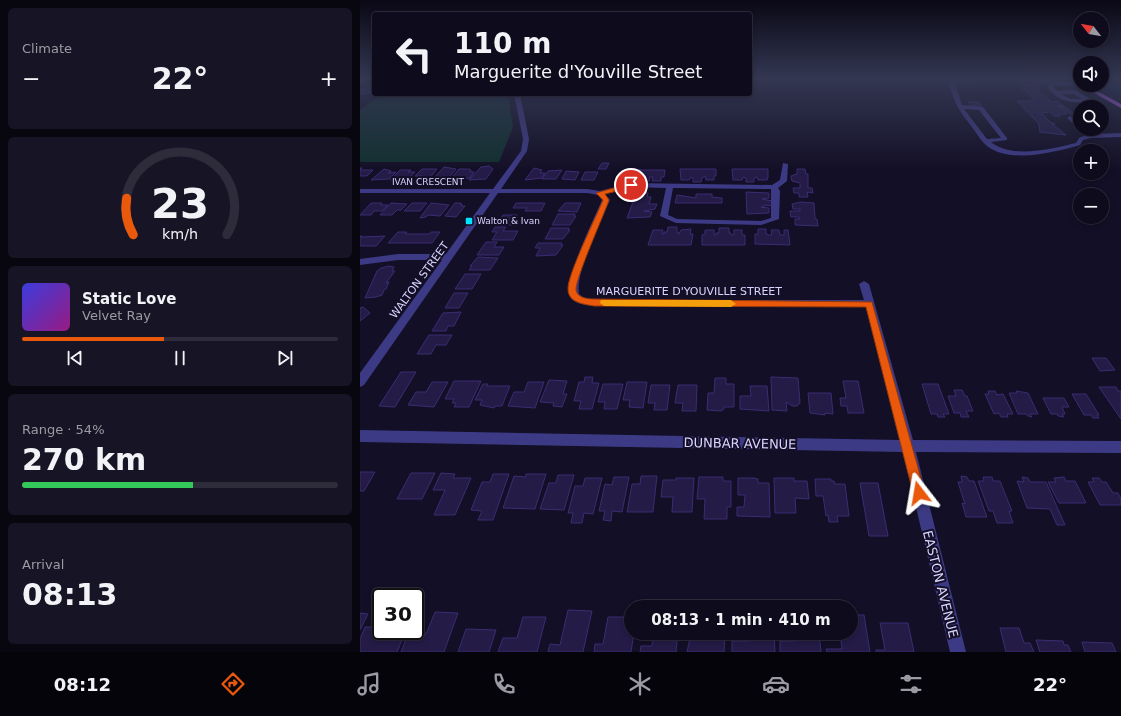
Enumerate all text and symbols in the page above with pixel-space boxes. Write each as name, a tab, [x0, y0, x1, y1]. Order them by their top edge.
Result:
north arrow	[1073, 12, 1109, 48]
map controls	[1073, 12, 1109, 224]
text: 110 m	[454, 27, 551, 60]
icon: left	[388, 28, 440, 80]
text: Climate	[22, 41, 72, 56]
button: sound	[1073, 56, 1109, 92]
text: 22°	[152, 61, 208, 96]
text: Marguerite d'Youville Street	[454, 61, 702, 82]
text: −	[22, 66, 40, 91]
text: +	[320, 66, 338, 91]
button: search	[1073, 100, 1109, 136]
button: +	[1073, 144, 1109, 180]
pin	[614, 168, 648, 202]
icon: arrive	[620, 174, 642, 196]
street label: IVAN CRESCENT	[392, 177, 465, 187]
text: 23	[151, 179, 209, 228]
button: −	[1073, 188, 1109, 224]
marker: Walton & Ivan	[464, 216, 474, 226]
place label: Walton & Ivan	[477, 216, 540, 226]
text: km/h	[162, 226, 198, 242]
street label: WALTON STREET	[387, 239, 452, 321]
street label: MARGUERITE D'YOUVILLE STREET	[596, 285, 782, 298]
text: Static Love	[82, 290, 176, 308]
text: Velvet Ray	[82, 308, 151, 323]
icon: previous	[64, 347, 86, 369]
icon: pause	[169, 347, 191, 369]
icon: next	[274, 347, 296, 369]
text: Range · 54%	[22, 422, 105, 437]
street label: DUNBAR AVENUE	[683, 435, 797, 452]
text: 270 km	[22, 442, 146, 477]
position arrow	[898, 472, 940, 514]
street label: EASTON AVENUE	[920, 529, 961, 639]
text: Arrival	[22, 557, 64, 572]
text: 08:13	[22, 577, 118, 612]
speed limit sign: 30	[372, 588, 424, 640]
text: 08:13 · 1 min · 410 m	[651, 611, 831, 629]
icon: directions	[219, 670, 247, 698]
icon: music	[355, 670, 383, 698]
icon: phone	[490, 670, 518, 698]
icon: climate	[626, 670, 654, 698]
icon: car	[762, 670, 790, 698]
icon: filters	[897, 670, 925, 698]
text: 08:12	[54, 674, 111, 695]
text: 22°	[1033, 674, 1067, 695]

